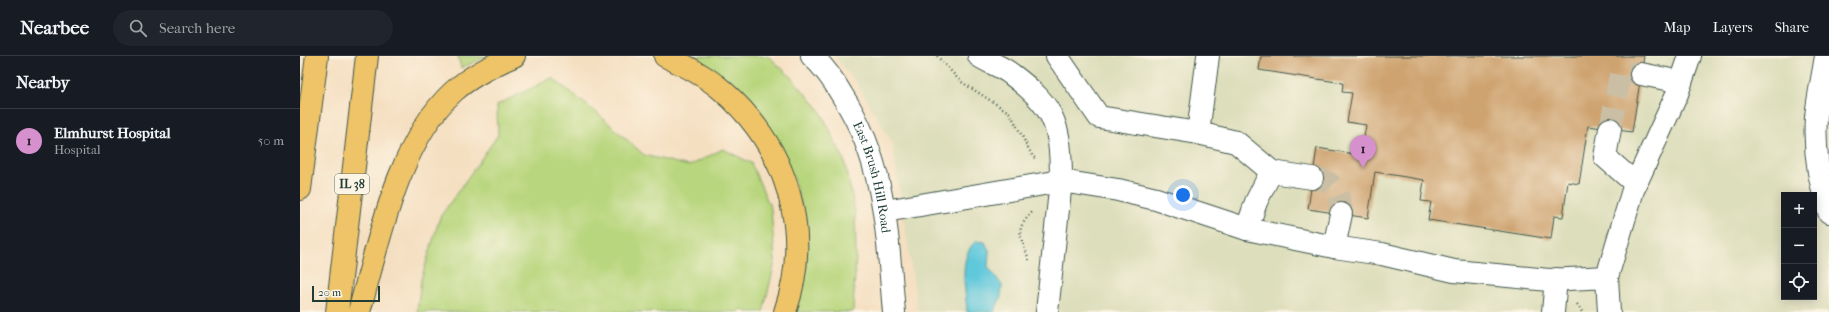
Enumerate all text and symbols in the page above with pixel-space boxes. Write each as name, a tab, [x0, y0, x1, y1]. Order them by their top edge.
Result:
search box	[113, 10, 393, 46]
text: Nearbee	[20, 17, 89, 39]
icon: search	[127, 17, 149, 39]
text: Search here	[159, 19, 235, 37]
text: Map	[1664, 19, 1691, 36]
text: Layers	[1713, 19, 1753, 36]
text: Share	[1775, 19, 1809, 36]
text: Nearby	[16, 72, 70, 92]
street label: East Brush Hill Road	[850, 119, 894, 235]
text: Elmhurst Hospital	[54, 124, 171, 142]
text: 1	[27, 133, 31, 148]
text: 50 m	[258, 133, 284, 148]
pin: 1	[1350, 135, 1376, 168]
text: Hospital	[54, 142, 101, 157]
road number: IL 38	[335, 174, 369, 194]
your location	[1173, 185, 1193, 205]
map controls	[1781, 192, 1817, 300]
button: +	[1781, 192, 1817, 228]
button: −	[1781, 228, 1817, 264]
button: locate	[1781, 264, 1817, 300]
scale bar	[312, 284, 380, 303]
text: 20 m	[318, 286, 341, 299]

